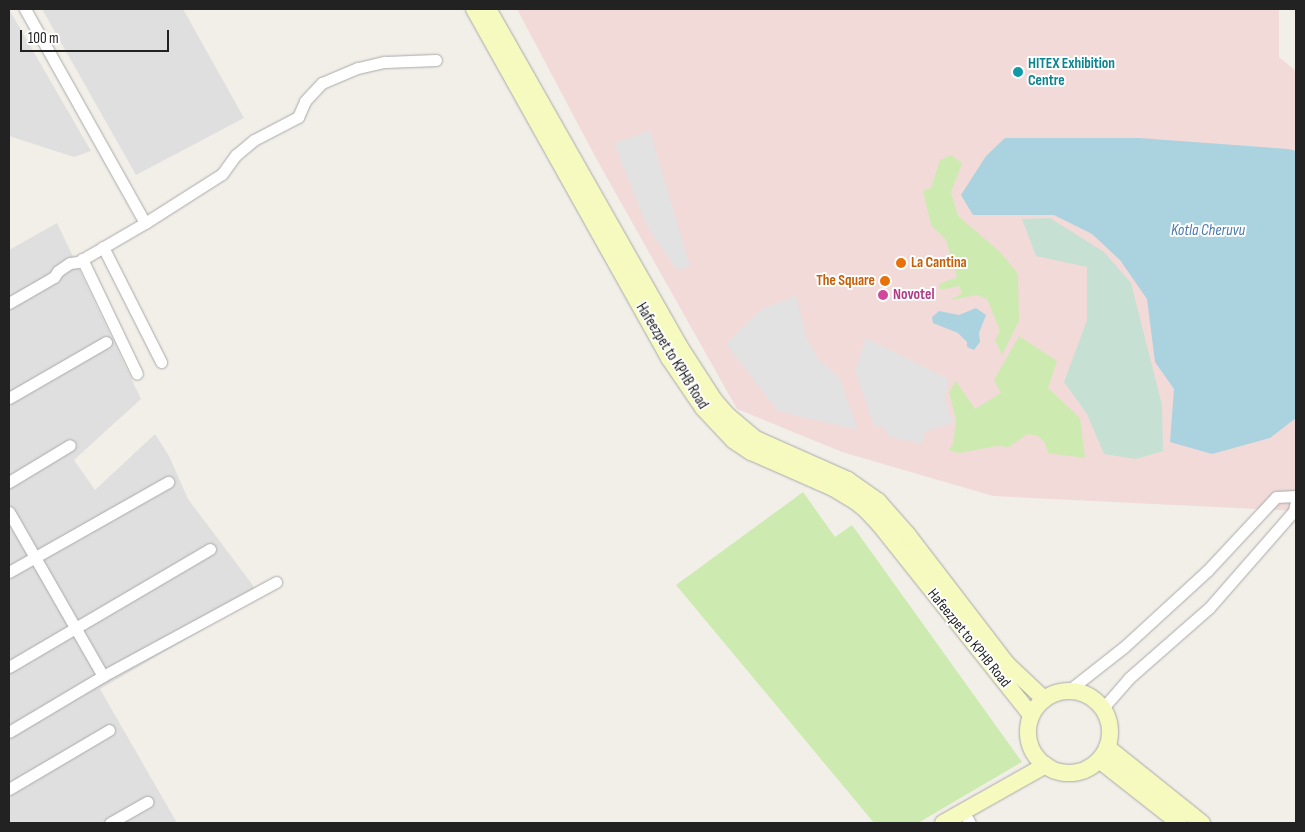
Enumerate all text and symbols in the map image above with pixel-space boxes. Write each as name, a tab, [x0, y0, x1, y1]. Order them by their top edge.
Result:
scale bar	[22, 20, 171, 52]
text: 100 m	[28, 29, 59, 48]
place label: HITEX Exhibition Centre	[1028, 54, 1115, 89]
marker: HITEX Exhibition Centre	[1012, 66, 1024, 78]
water label: Kotla Cheruvu	[1171, 221, 1245, 241]
place label: La Cantina	[911, 254, 967, 272]
marker: La Cantina	[895, 257, 907, 269]
place label: The Square	[816, 272, 875, 290]
marker: The Square	[879, 275, 891, 287]
place label: Novotel	[893, 286, 934, 304]
marker: Novotel	[877, 289, 889, 301]
street label: Hafeezpet to KPHB Road	[632, 300, 712, 412]
street label: Hafeezpet to KPHB Road	[924, 585, 1014, 691]

